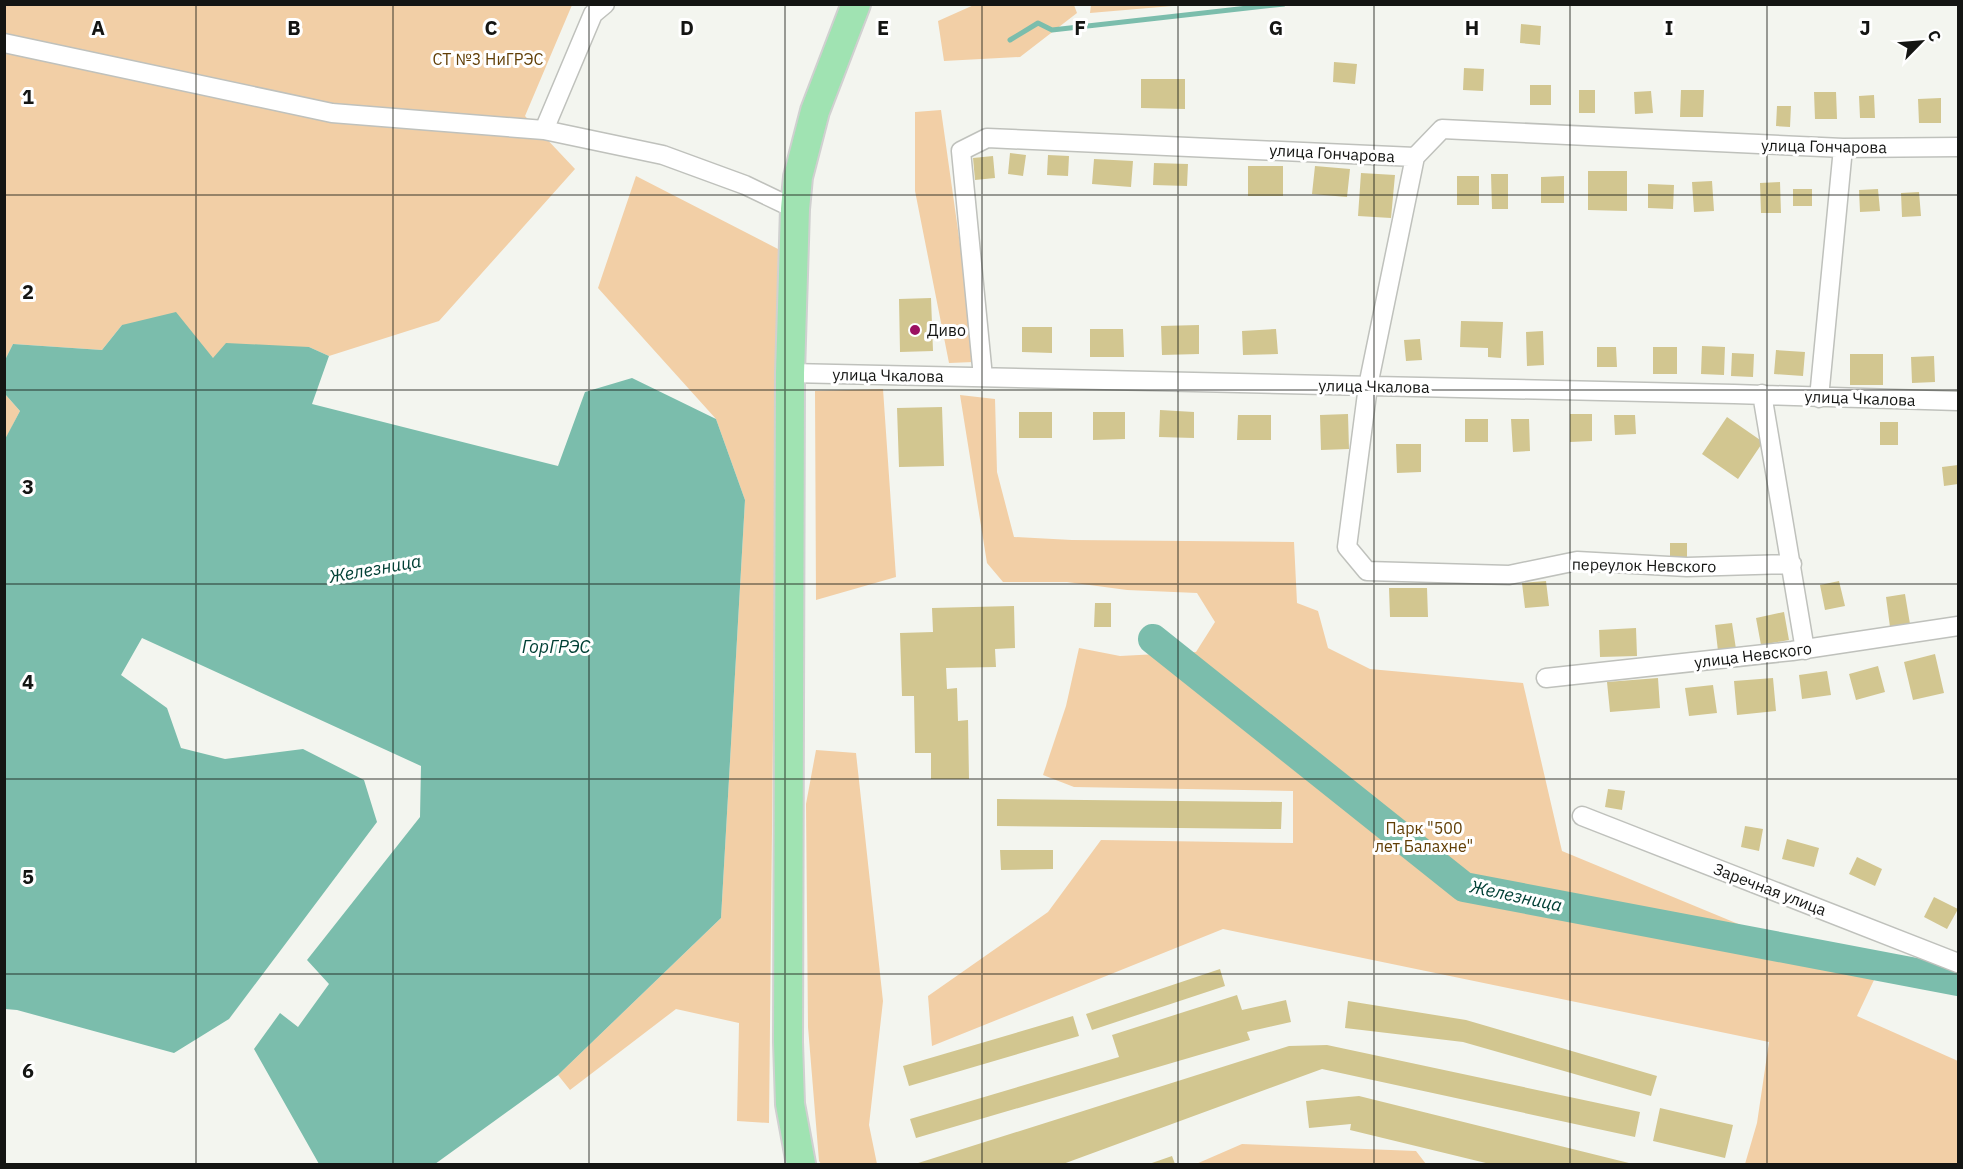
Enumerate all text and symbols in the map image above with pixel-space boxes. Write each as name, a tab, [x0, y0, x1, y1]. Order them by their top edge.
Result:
north arrow	[1891, 12, 1951, 72]
text: A	[91, 14, 105, 41]
text: B	[287, 14, 301, 41]
text: C	[484, 14, 498, 41]
text: D	[680, 14, 694, 41]
text: E	[877, 14, 889, 41]
text: F	[1074, 14, 1086, 41]
text: G	[1269, 14, 1283, 41]
text: H	[1465, 14, 1479, 41]
text: I	[1665, 14, 1673, 41]
text: J	[1859, 14, 1871, 41]
text: С	[1923, 27, 1946, 45]
park label: СТ №3 НиГРЭС	[432, 49, 544, 69]
text: 1	[22, 83, 34, 110]
street label: улица Гончарова	[1761, 135, 1887, 157]
street label: улица Гончарова	[1269, 140, 1396, 166]
text: 2	[22, 278, 34, 305]
place label: Диво	[927, 320, 966, 340]
marker: Диво	[908, 323, 922, 337]
street label: улица Чкалова	[832, 364, 944, 386]
street label: улица Чкалова	[1318, 375, 1430, 397]
street label: улица Чкалова	[1804, 386, 1916, 410]
text: 3	[22, 473, 34, 500]
water label: Железница	[326, 549, 423, 588]
street label: переулок Невского	[1572, 554, 1716, 576]
water label: ГорГРЭС	[522, 635, 592, 658]
street label: улица Невского	[1693, 638, 1813, 672]
text: 4	[22, 668, 34, 695]
park label: Парк "500 лет Балахне"	[1375, 818, 1473, 856]
street label: Заречная улица	[1711, 858, 1830, 920]
text: 5	[22, 863, 34, 890]
water label: Железница	[1467, 874, 1564, 916]
text: 6	[22, 1057, 34, 1084]

